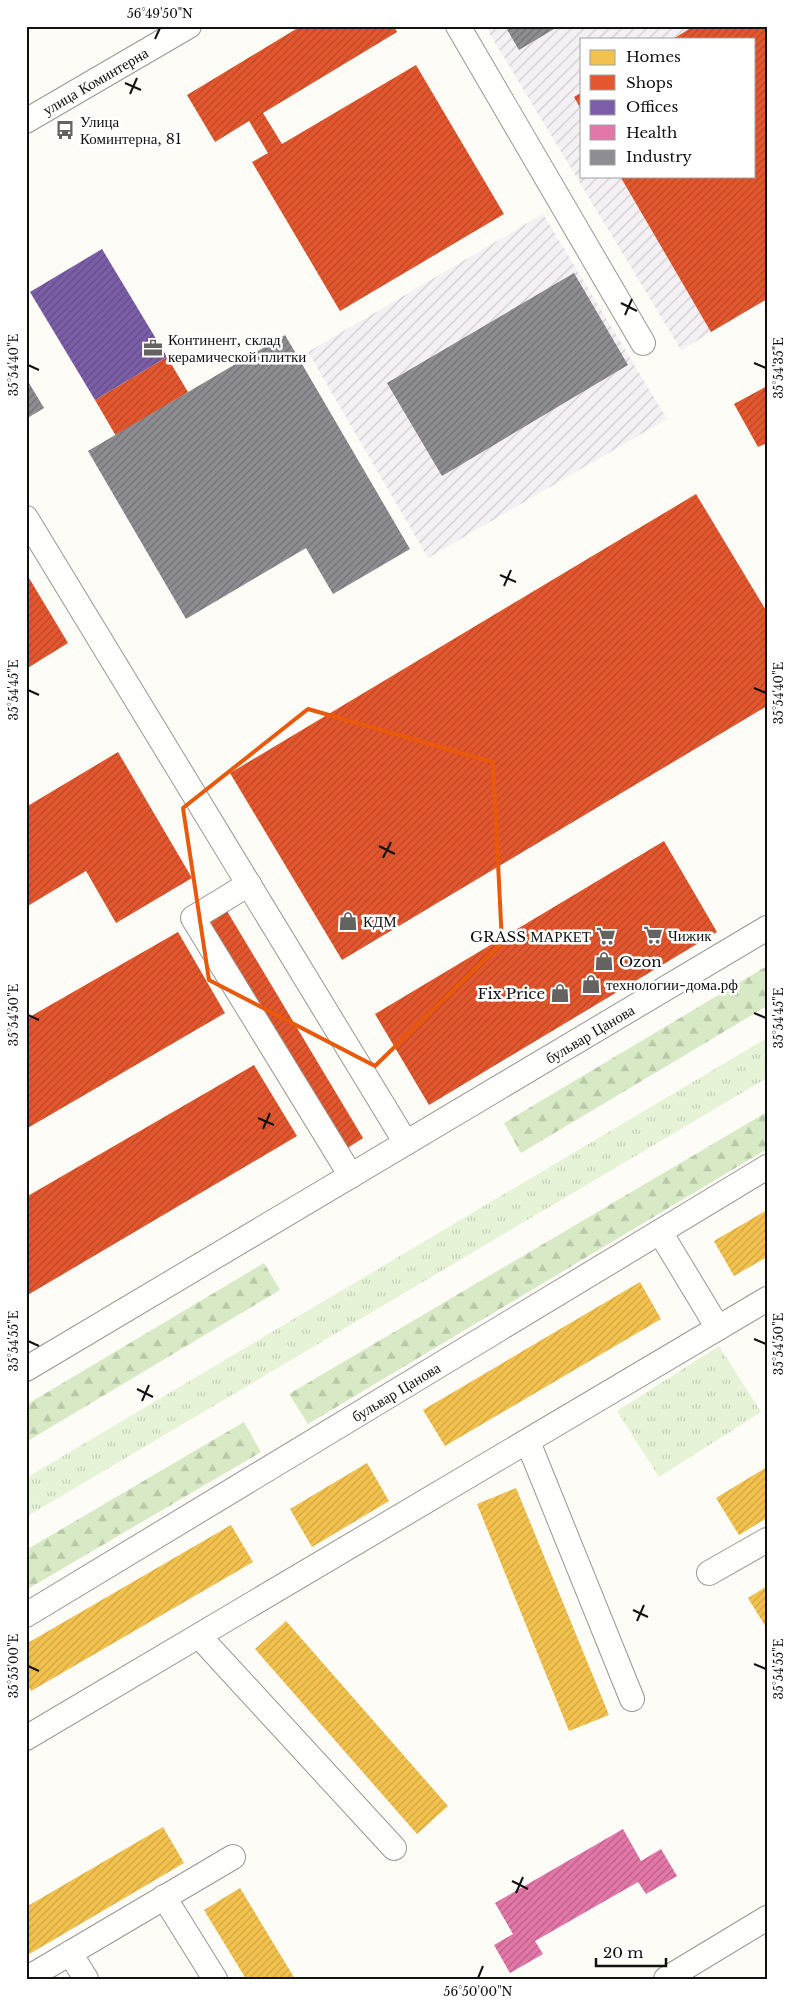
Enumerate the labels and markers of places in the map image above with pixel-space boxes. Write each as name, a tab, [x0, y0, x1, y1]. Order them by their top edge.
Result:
place label: Улица Коминтерна, 81	[80, 112, 182, 148]
bus stop icon: Улица Коминтерна, 81	[54, 119, 76, 141]
place label: Континент, склад керамической плитки	[168, 330, 306, 366]
office icon: Континент, склад керамической плитки	[142, 337, 164, 359]
shop icon: КДМ	[337, 910, 359, 932]
place label: КДМ	[363, 912, 397, 931]
supermarket icon: Чижик	[642, 924, 664, 946]
supermarket icon: GRASS МАРКЕТ	[595, 925, 617, 947]
place label: Чижик	[668, 926, 712, 945]
place label: GRASS МАРКЕТ	[470, 927, 591, 946]
shop icon: Ozon	[593, 950, 615, 972]
place label: Ozon	[619, 952, 662, 971]
shop icon: технологии-дома.рф	[580, 973, 602, 995]
place label: технологии-дома.рф	[606, 975, 738, 994]
shop icon: Fix Price	[549, 982, 571, 1004]
place label: Fix Price	[477, 984, 545, 1003]

